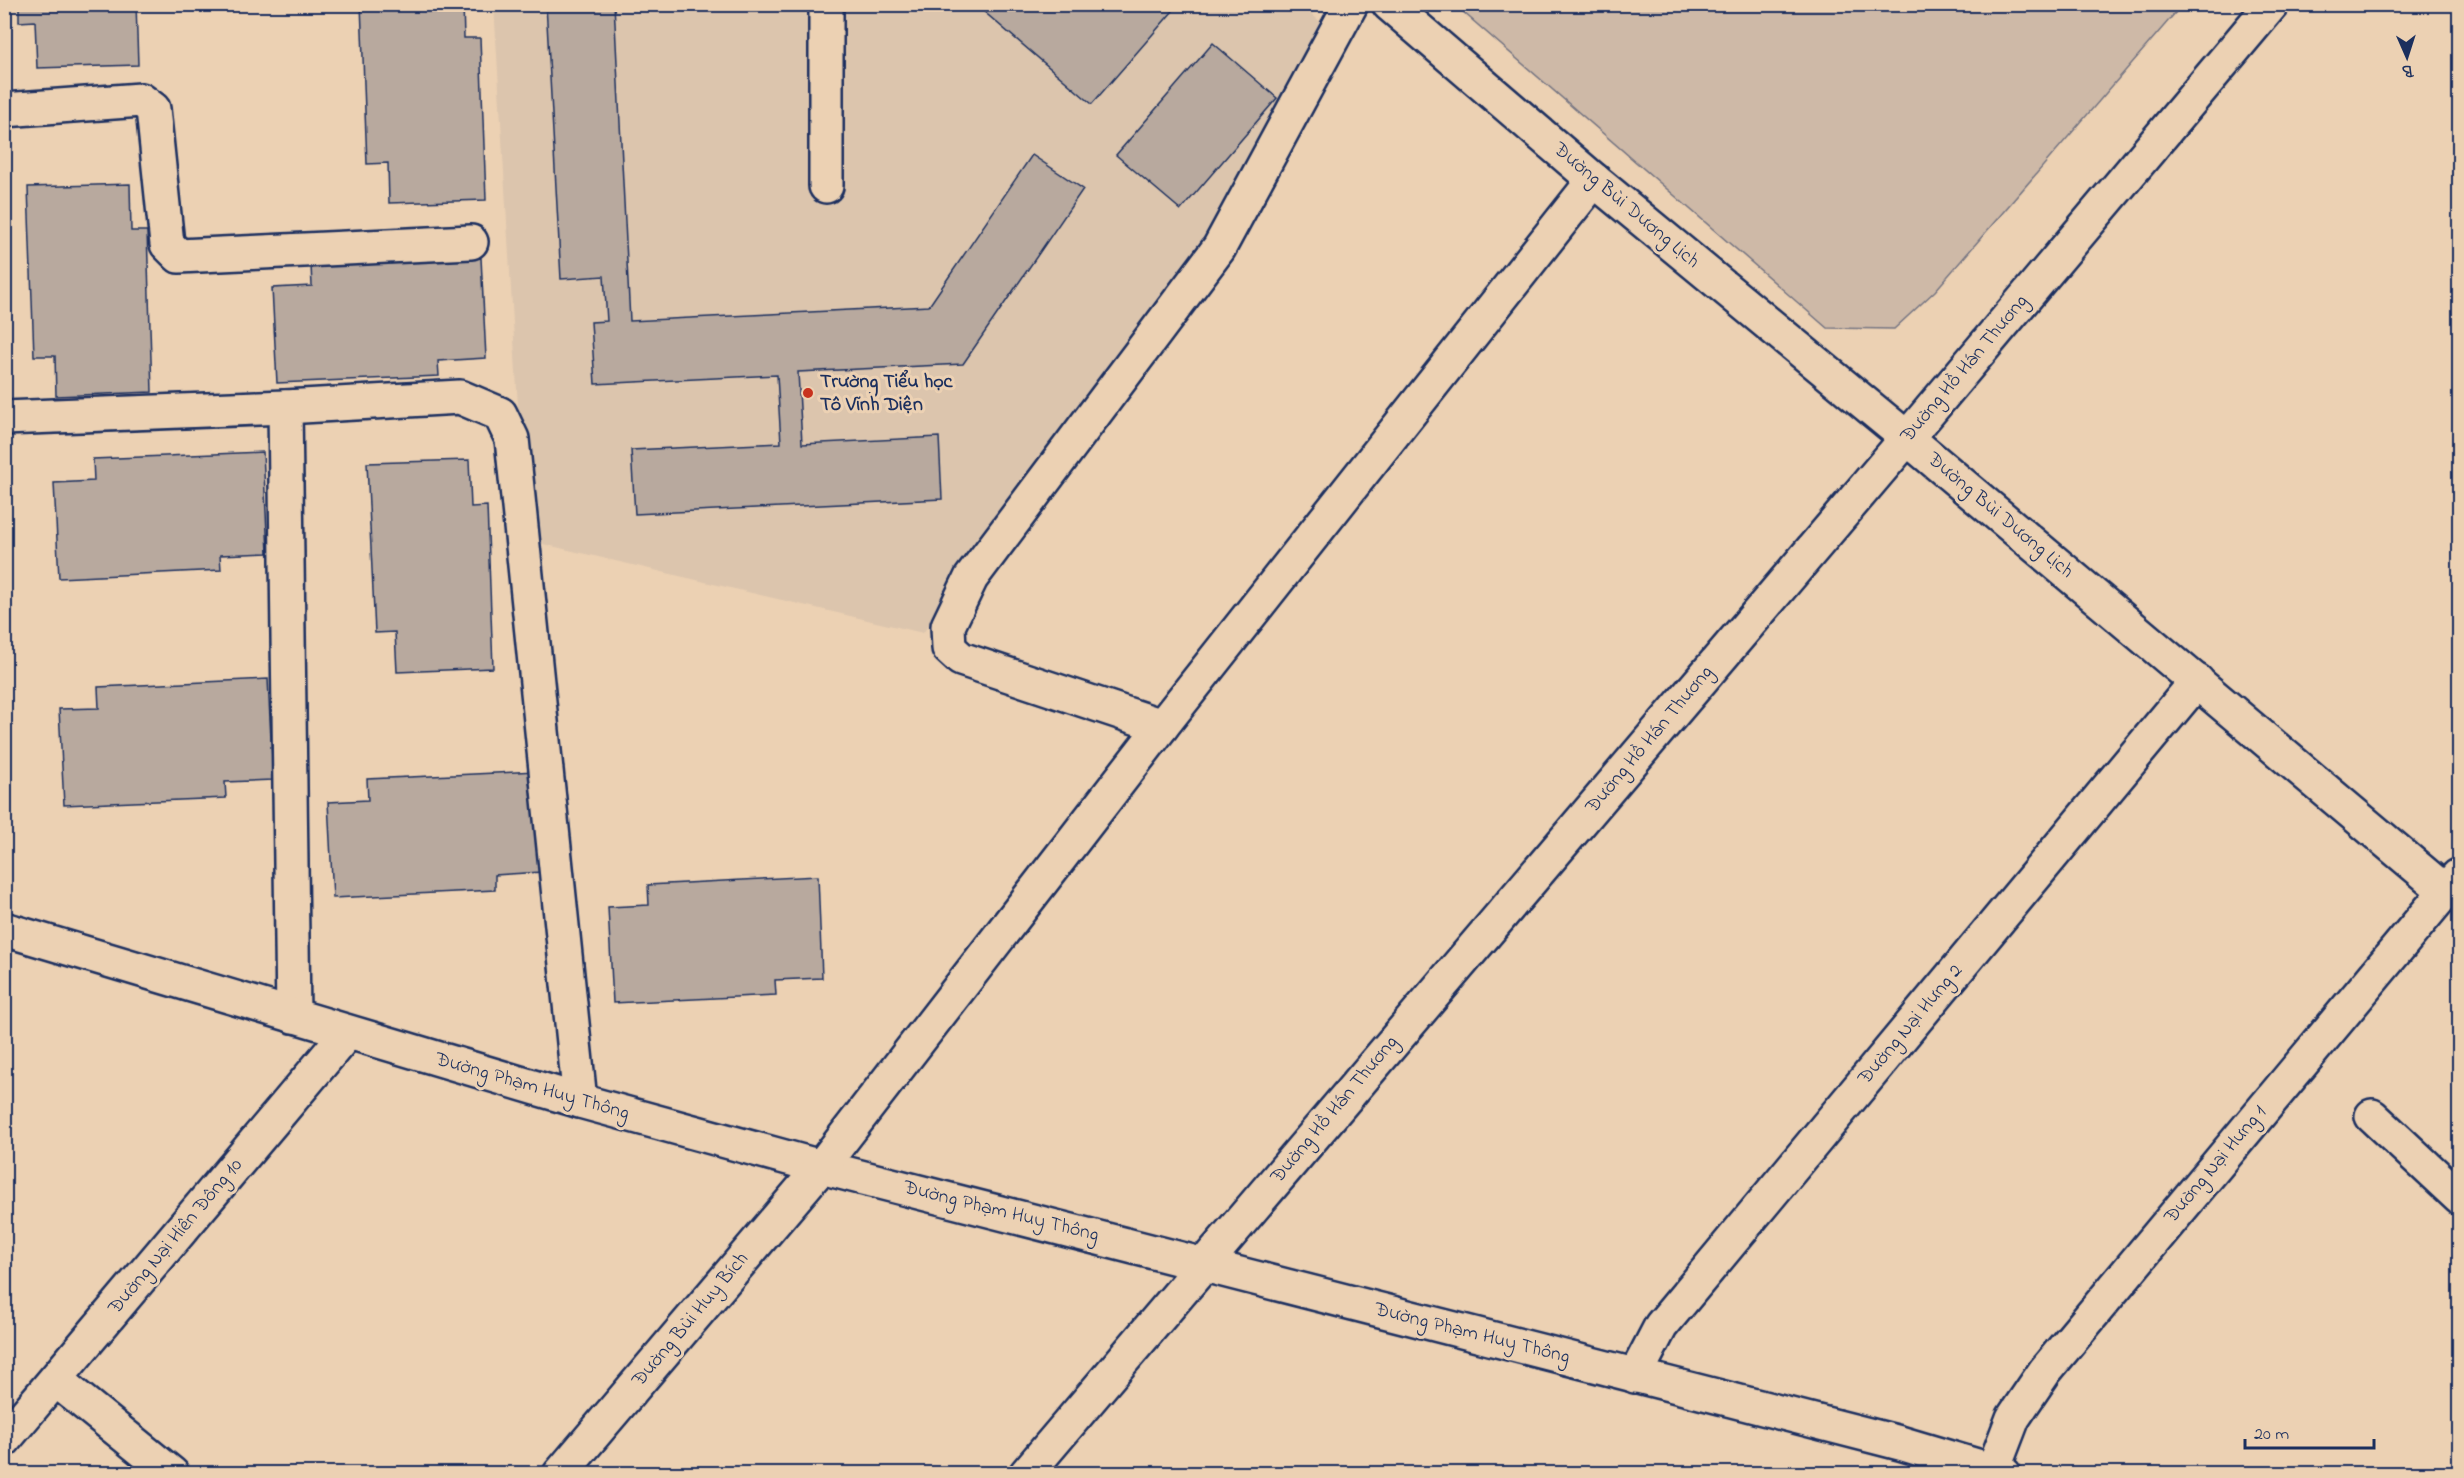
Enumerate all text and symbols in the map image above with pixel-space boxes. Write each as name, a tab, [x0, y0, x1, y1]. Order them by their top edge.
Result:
north arrow	[2377, 27, 2437, 87]
text: B	[2401, 58, 2415, 82]
street label: Đường Bùi Dương Lịch	[1545, 135, 1706, 277]
street label: Đường Hồ Hán Thương	[1894, 289, 2037, 451]
place label: Trường Tiểu học Tô Vĩnh Diện	[820, 368, 954, 420]
marker: Trường Tiểu học Tô Vĩnh Diện	[801, 386, 815, 400]
street label: Đường Bùi Dương Lịch	[1919, 445, 2080, 587]
street label: Đường Hồ Hán Thương	[1579, 660, 1722, 822]
street label: Đường Nại Hưng 2	[1851, 958, 1971, 1093]
street label: Đường Hồ Hán Thương	[1264, 1030, 1407, 1192]
street label: Đường Phạm Huy Thông	[430, 1045, 633, 1130]
street label: Đường Nại Hưng 1	[2157, 1100, 2275, 1232]
street label: Đường Nại Hiên Đông 10	[101, 1152, 251, 1323]
street label: Đường Phạm Huy Thông	[899, 1173, 1102, 1251]
street label: Đường Bùi Huy Bích	[625, 1246, 757, 1395]
street label: Đường Phạm Huy Thông	[1370, 1295, 1573, 1373]
scale bar	[2245, 1412, 2374, 1450]
text: 20 m	[2254, 1422, 2289, 1448]

